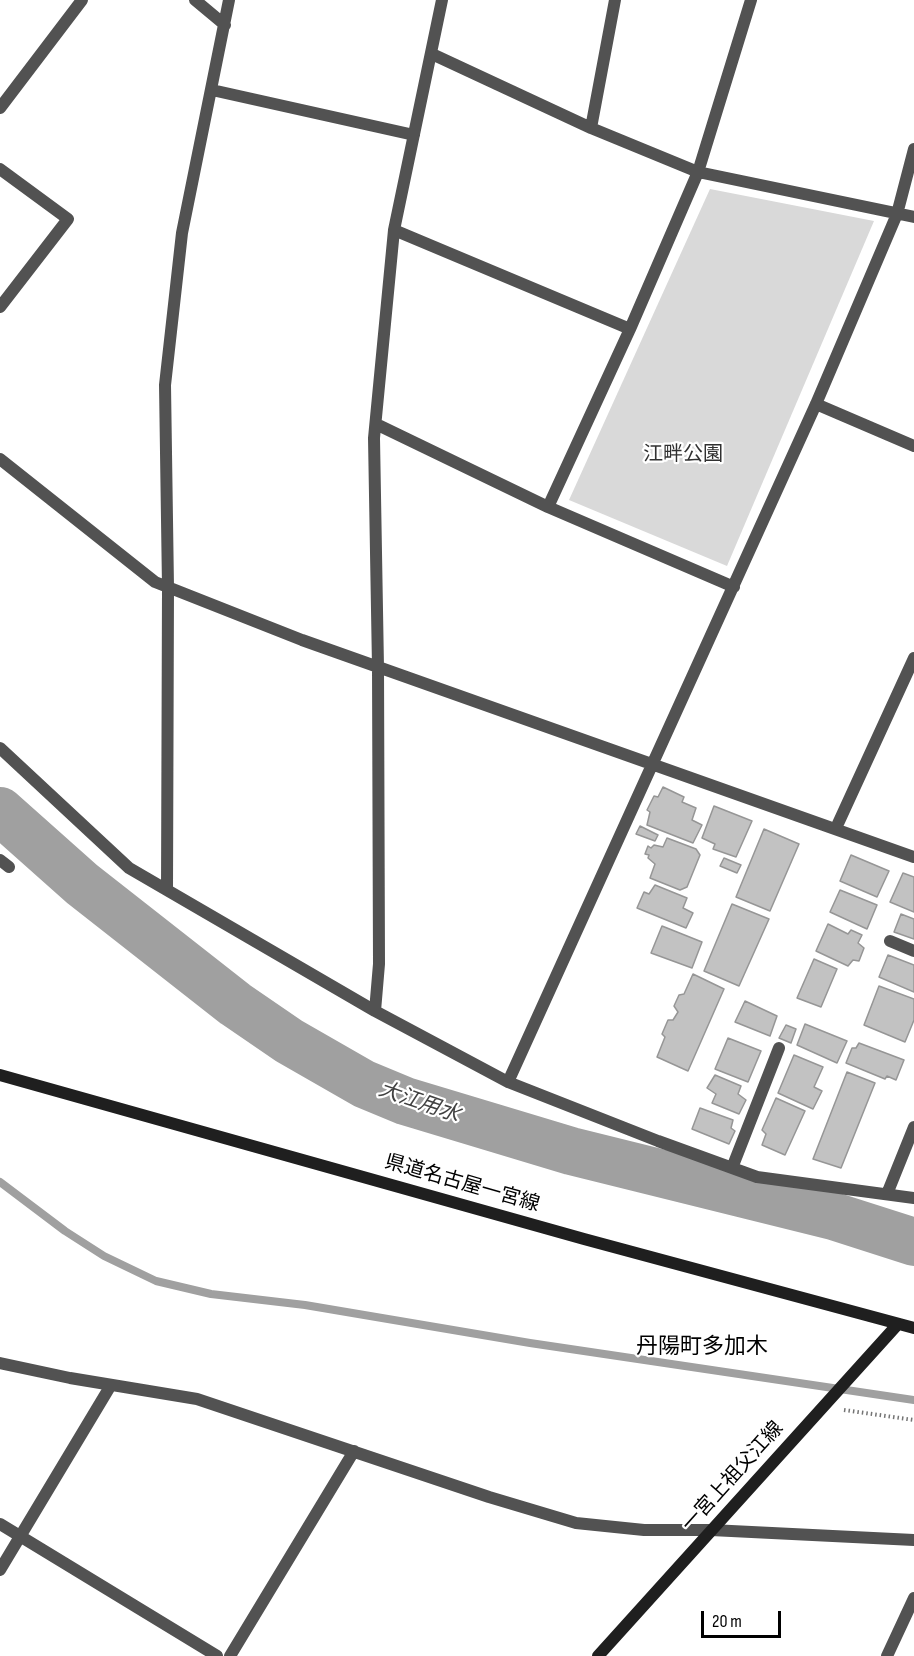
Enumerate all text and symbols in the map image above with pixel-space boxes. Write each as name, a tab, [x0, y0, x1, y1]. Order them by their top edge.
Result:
park label: 江畔公園	[643, 443, 723, 467]
water label: 大江用水	[375, 1077, 463, 1129]
street label: 県道名古屋一宮線	[382, 1150, 542, 1218]
district label: 丹陽町多加木	[636, 1334, 768, 1360]
street label: 一宮上祖父江線	[677, 1417, 789, 1537]
scale bar	[704, 1599, 784, 1637]
text: 20 m	[712, 1611, 742, 1632]

